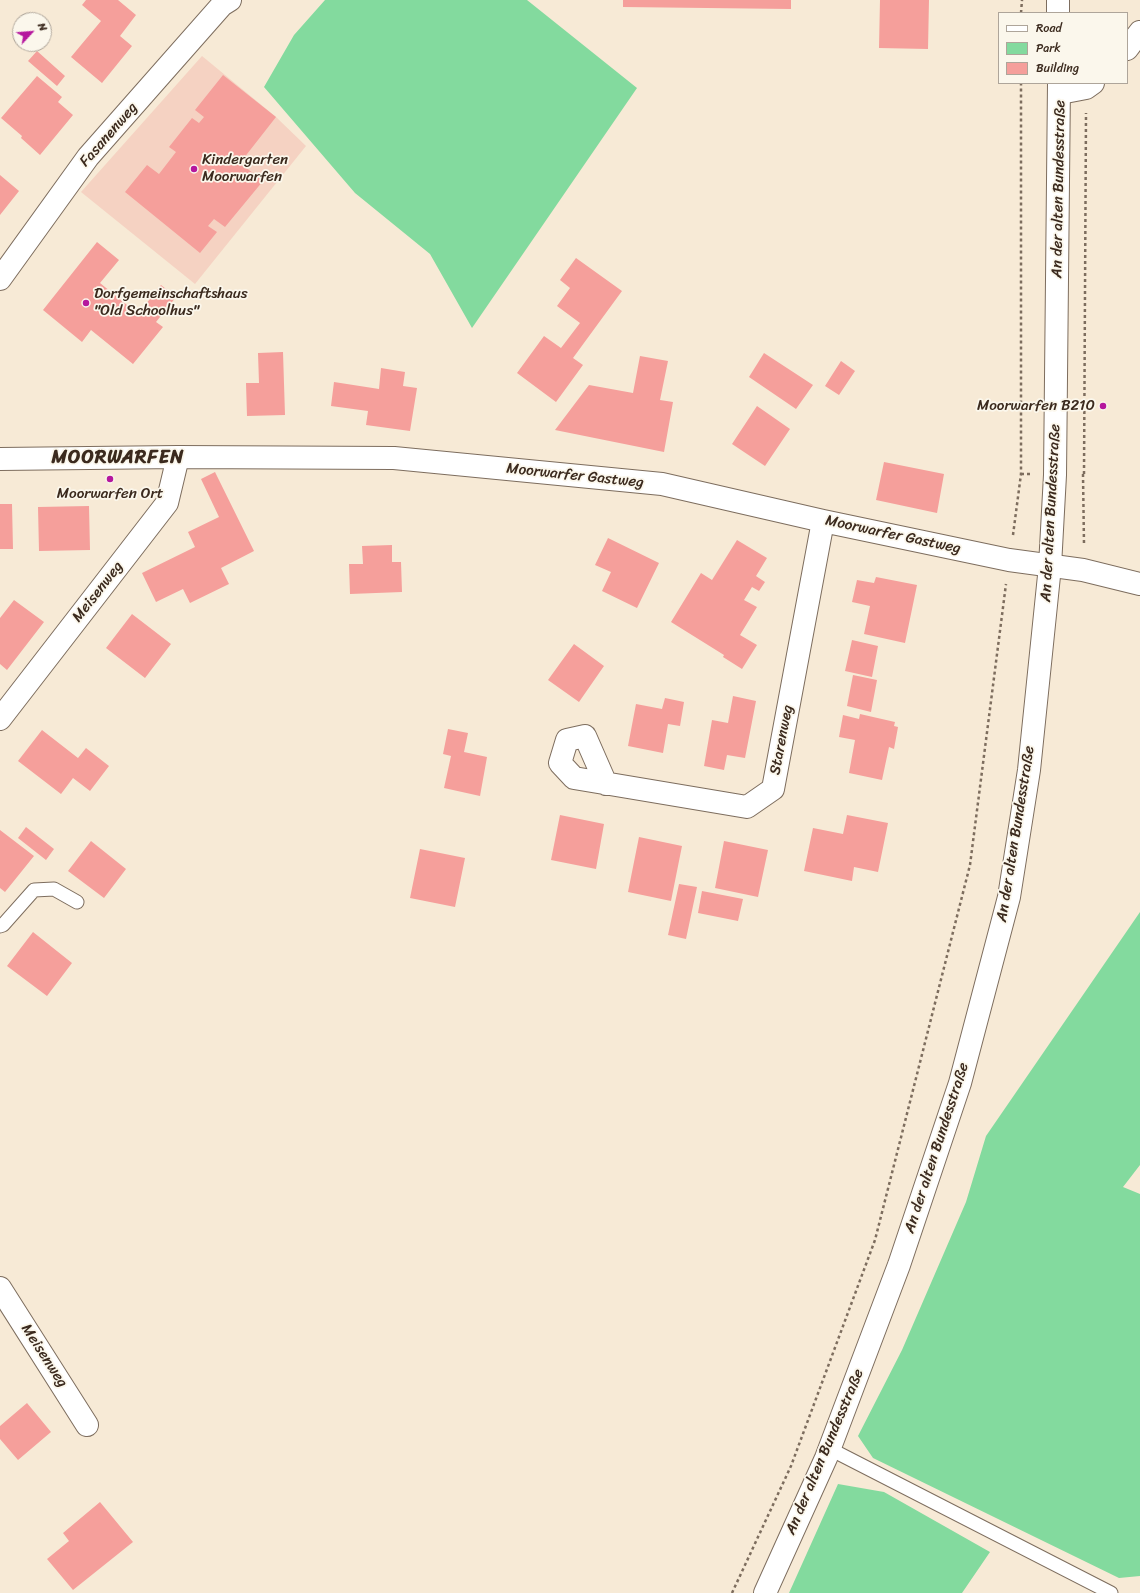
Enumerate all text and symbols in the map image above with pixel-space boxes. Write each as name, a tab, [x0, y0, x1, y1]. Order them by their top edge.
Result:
north arrow	[12, 12, 52, 52]
legend	[998, 12, 1128, 84]
text: Road	[1036, 17, 1062, 39]
text: N	[32, 19, 53, 35]
text: Park	[1036, 37, 1061, 59]
text: Building	[1036, 57, 1079, 79]
street label: Fasanenweg	[76, 99, 142, 171]
street label: An der alten Bundesstraße	[1048, 100, 1070, 278]
place label: Kindergarten Moorwarfen	[202, 151, 288, 186]
marker: Kindergarten Moorwarfen	[189, 164, 199, 174]
place label: Dorfgemeinschaftshaus "Old Schoolhus"	[94, 285, 248, 320]
marker: Dorfgemeinschaftshaus "Old Schoolhus"	[81, 298, 91, 308]
place label: Moorwarfen B210	[977, 397, 1095, 415]
marker: Moorwarfen B210	[1098, 401, 1108, 411]
street label: An der alten Bundesstraße	[1037, 424, 1065, 602]
district label: MOORWARFEN	[51, 447, 185, 469]
street label: Moorwarfer Gastweg	[505, 460, 645, 492]
marker: Moorwarfen Ort	[105, 474, 115, 484]
place label: Moorwarfen Ort	[57, 485, 163, 503]
street label: Moorwarfer Gastweg	[824, 512, 962, 558]
street label: Meisenweg	[69, 558, 127, 626]
street label: Starenweg	[766, 704, 798, 776]
street label: An der alten Bundesstraße	[993, 745, 1039, 923]
street label: An der alten Bundesstraße	[901, 1061, 973, 1235]
street label: Meisenweg	[17, 1321, 71, 1391]
street label: An der alten Bundesstraße	[782, 1366, 868, 1538]

